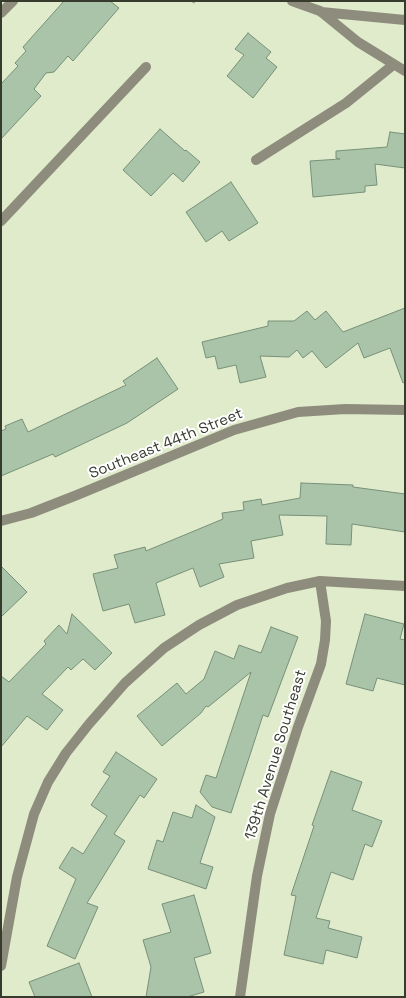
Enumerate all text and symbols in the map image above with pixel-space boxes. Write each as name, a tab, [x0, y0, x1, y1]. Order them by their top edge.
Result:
street label: Southeast 44th Street	[86, 405, 246, 483]
street label: 139th Avenue Southeast	[242, 668, 310, 842]

